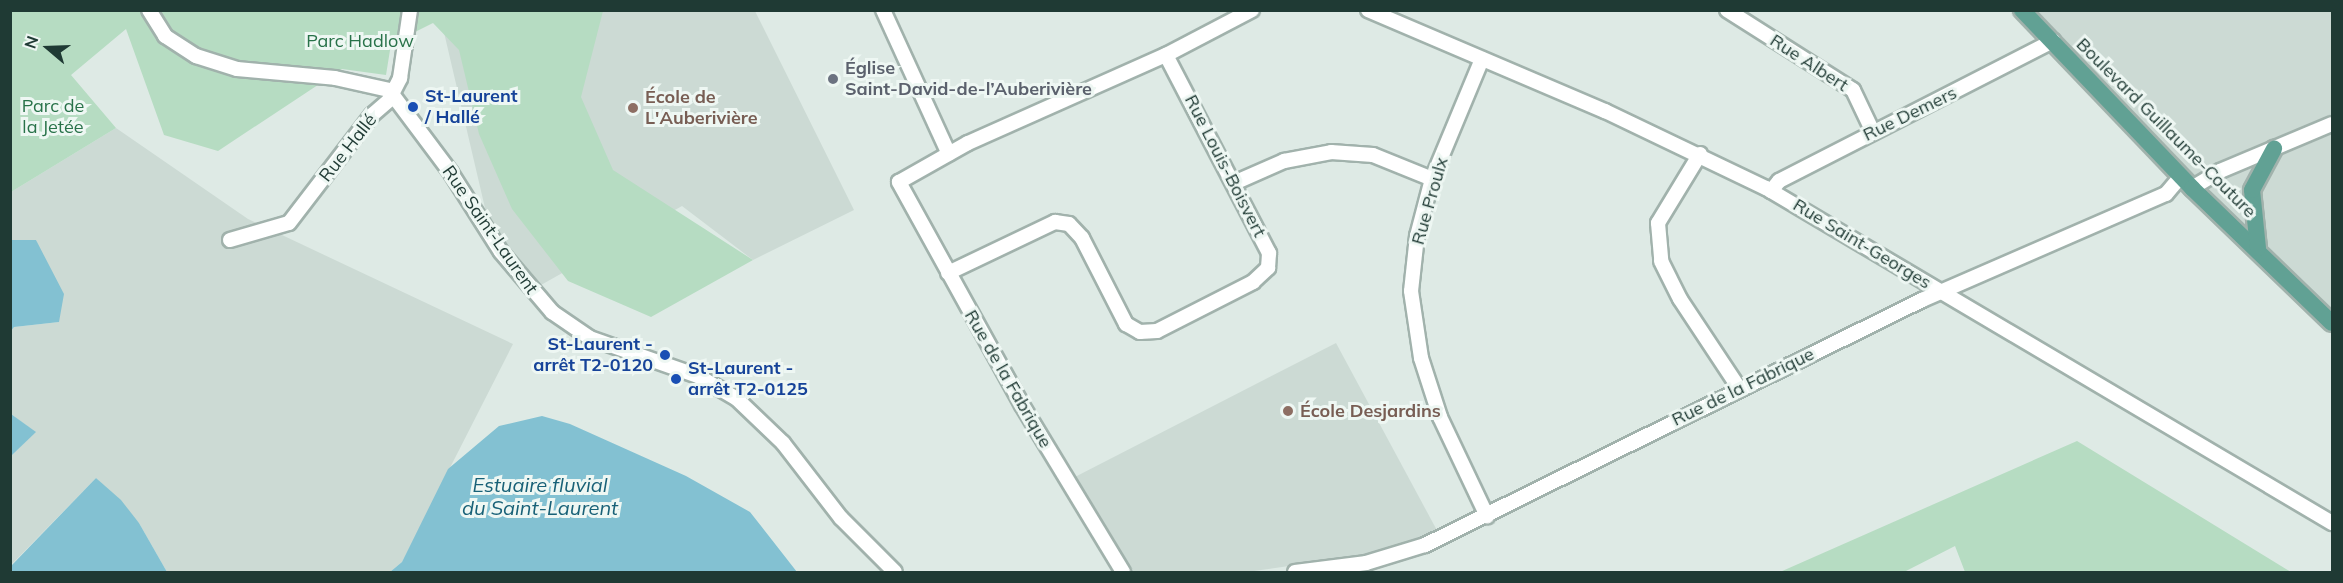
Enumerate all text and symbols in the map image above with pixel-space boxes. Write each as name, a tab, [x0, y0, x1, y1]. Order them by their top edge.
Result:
north arrow	[18, 18, 78, 78]
park label: Parc Hadlow	[306, 30, 414, 52]
street label: Rue Albert	[1766, 30, 1852, 96]
text: N	[20, 33, 42, 51]
street label: Boulevard Guillaume-Couture	[2072, 34, 2260, 222]
place label: Église Saint-David-de-l’Auberivière	[845, 58, 1092, 100]
marker: Église Saint-David-de-l’Auberivière	[826, 72, 840, 86]
street label: Rue Demers	[1860, 82, 1960, 146]
place label: St-Laurent / Hallé	[425, 86, 518, 128]
place label: École de L'Auberivière	[645, 87, 758, 130]
street label: Rue Louis-Boisvert	[1180, 91, 1270, 241]
park label: Parc de la Jetée	[22, 96, 84, 138]
marker: St-Laurent / Hallé	[406, 100, 420, 114]
marker: École de L'Auberivière	[626, 101, 640, 115]
street label: Rue Hallé	[315, 110, 381, 186]
street label: Rue Proulx	[1407, 155, 1453, 247]
street label: Rue Saint-Laurent	[438, 162, 542, 298]
street label: Rue Saint-Georges	[1789, 194, 1935, 294]
street label: Rue de la Fabrique	[960, 306, 1056, 452]
place label: St-Laurent - arrêt T2-0120	[533, 334, 653, 376]
street label: Rue de la Fabrique	[1668, 343, 1818, 431]
marker: St-Laurent - arrêt T2-0120	[658, 348, 672, 362]
place label: St-Laurent - arrêt T2-0125	[688, 358, 808, 400]
marker: St-Laurent - arrêt T2-0125	[669, 372, 683, 386]
place label: École Desjardins	[1300, 400, 1441, 422]
marker: École Desjardins	[1281, 404, 1295, 418]
water label: Estuaire fluvial du Saint-Laurent	[462, 472, 618, 519]

